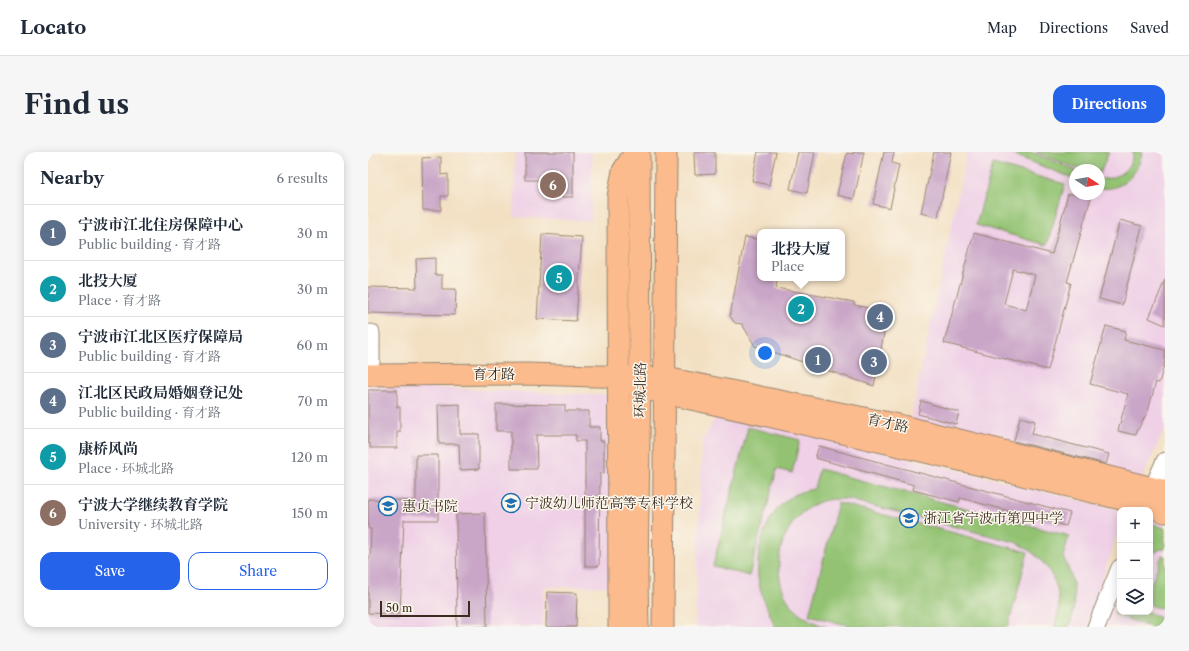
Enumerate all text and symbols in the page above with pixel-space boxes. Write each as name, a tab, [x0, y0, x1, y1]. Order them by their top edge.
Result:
text: Locato	[20, 16, 86, 39]
text: Map	[987, 19, 1017, 37]
text: Directions	[1039, 19, 1108, 37]
text: Saved	[1130, 19, 1169, 37]
button: Directions	[1053, 85, 1165, 123]
text: Find us	[24, 87, 129, 121]
north arrow	[1069, 164, 1105, 200]
text: Nearby	[40, 168, 104, 188]
text: 6 results	[277, 170, 328, 186]
pin: 6	[540, 170, 566, 200]
text: 宁波市江北住房保障中心	[78, 215, 243, 234]
text: 1	[50, 225, 56, 241]
text: 30 m	[297, 225, 328, 241]
popup	[757, 229, 845, 281]
text: Public building · 育才路	[78, 236, 221, 252]
text: 北投大厦	[771, 239, 831, 258]
text: Place	[771, 258, 804, 274]
pin: 5	[546, 263, 572, 293]
text: 北投大厦	[78, 271, 138, 290]
text: 2	[49, 281, 57, 297]
text: 30 m	[297, 281, 328, 297]
text: Place · 育才路	[78, 292, 161, 308]
pin: 2	[788, 294, 814, 324]
pin: 4	[867, 302, 893, 332]
text: 宁波市江北区医疗保障局	[78, 327, 243, 346]
text: 3	[49, 337, 57, 353]
text: 60 m	[297, 337, 328, 353]
your location	[755, 343, 775, 363]
pin: 1	[805, 345, 831, 375]
pin: 3	[861, 347, 887, 377]
text: Public building · 育才路	[78, 348, 221, 364]
street label: 环城北路	[631, 362, 649, 418]
street label: 育才路	[473, 365, 515, 383]
text: 江北区民政局婚姻登记处	[78, 383, 243, 402]
text: 4	[49, 393, 57, 409]
text: 70 m	[298, 393, 328, 409]
text: Public building · 育才路	[78, 404, 221, 420]
street label: 育才路	[866, 410, 910, 436]
text: 康桥风尚	[78, 439, 138, 458]
text: 5	[49, 449, 57, 465]
text: 120 m	[291, 449, 328, 465]
text: Place · 环城北路	[78, 460, 174, 476]
school or university icon: 宁波幼儿师范高等专科学校	[500, 492, 522, 514]
place label: 宁波幼儿师范高等专科学校	[525, 494, 693, 512]
text: 宁波大学继续教育学院	[78, 495, 228, 514]
school or university icon: 惠贞书院	[377, 495, 399, 517]
place label: 惠贞书院	[402, 497, 458, 515]
text: 6	[49, 505, 57, 521]
text: 150 m	[292, 505, 328, 521]
school or university icon: 浙江省宁波市第四中学	[898, 507, 920, 529]
map controls	[1117, 507, 1153, 615]
button: +	[1117, 507, 1153, 543]
place label: 浙江省宁波市第四中学	[923, 509, 1063, 527]
text: University · 环城北路	[78, 516, 203, 532]
button: −	[1117, 543, 1153, 579]
button: Save	[40, 552, 180, 590]
button: Share	[188, 552, 328, 590]
button: layers	[1117, 579, 1153, 615]
scale bar	[380, 599, 470, 618]
text: 50 m	[386, 601, 412, 615]

